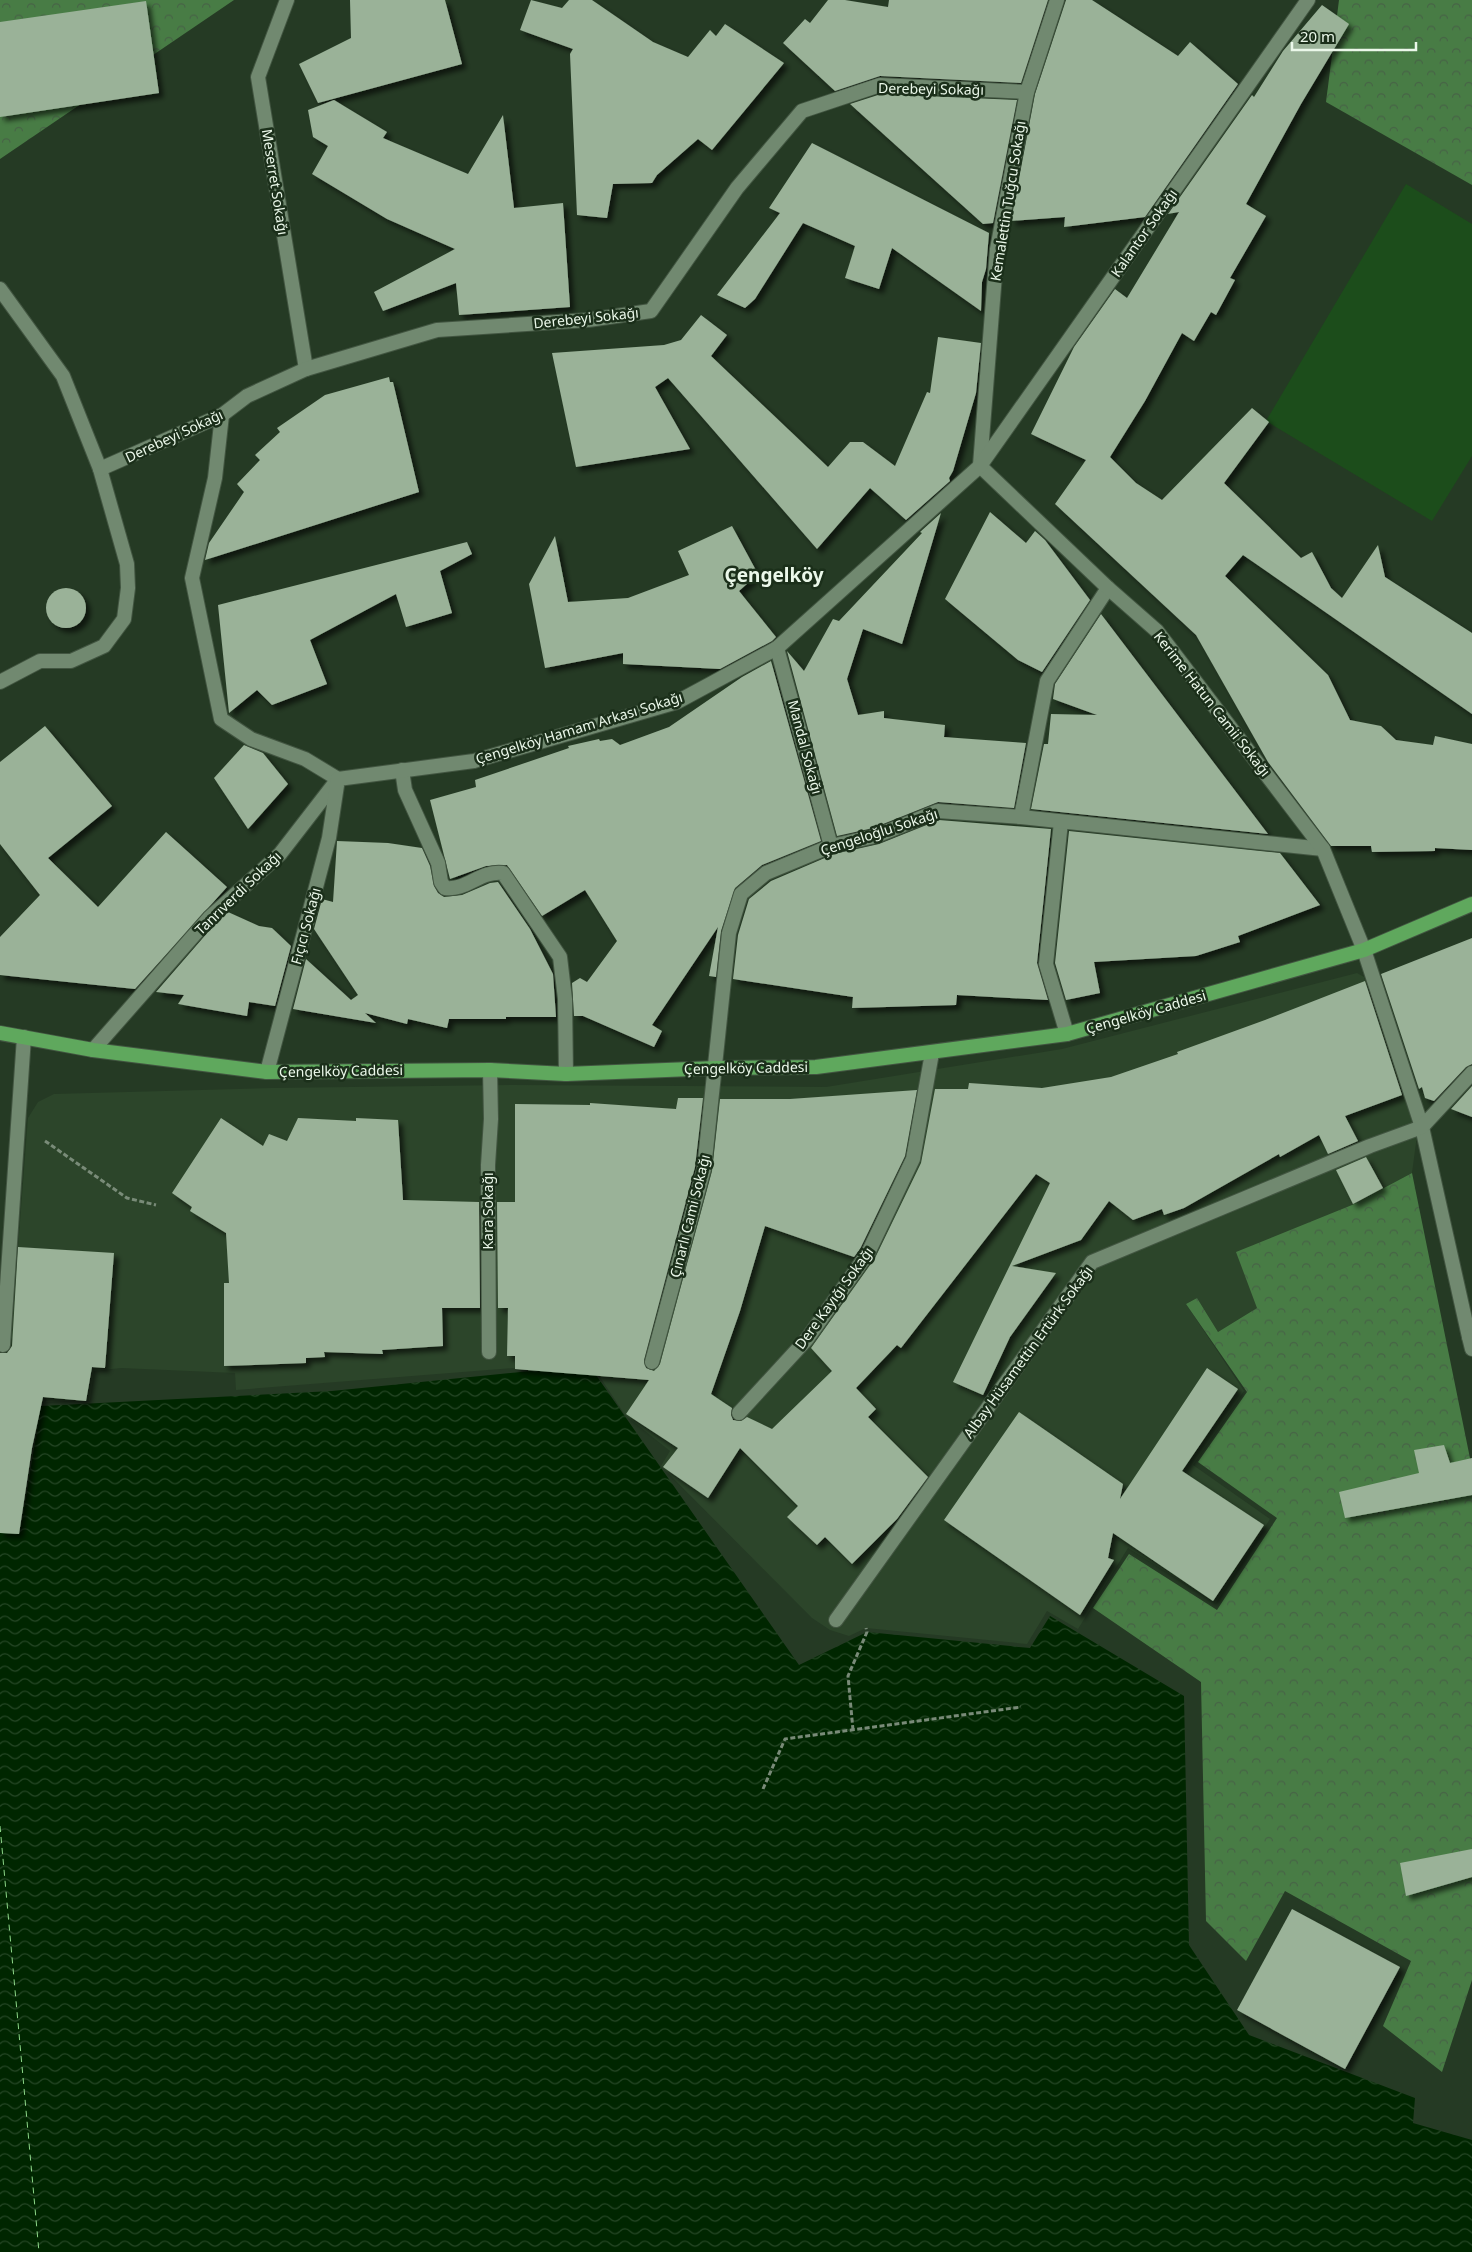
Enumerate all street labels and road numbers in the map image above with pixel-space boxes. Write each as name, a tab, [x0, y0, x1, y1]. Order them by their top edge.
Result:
street label: Derebeyi Sokağı	[878, 78, 984, 99]
street label: Kemalettin Tuğcu Sokağı	[985, 119, 1030, 282]
street label: Meserret Sokağı	[258, 128, 293, 236]
street label: Kalantor Sokağı	[1106, 185, 1181, 280]
street label: Derebeyi Sokağı	[532, 303, 640, 332]
street label: Derebeyi Sokağı	[122, 405, 226, 467]
street label: Kerime Hatun Camii Sokağı	[1150, 627, 1275, 780]
street label: Çengelköy Hamam Arkası Sokağı	[473, 687, 685, 768]
street label: Mandal Sokağı	[784, 698, 827, 796]
street label: Çengeloğlu Sokağı	[818, 804, 940, 859]
street label: Tanrıverdi Sokağı	[191, 847, 285, 939]
street label: Fıçıcı Sokağı	[286, 885, 325, 966]
street label: Çengelköy Caddesi	[1084, 985, 1208, 1038]
street label: Çengelköy Caddesi	[684, 1057, 808, 1078]
street label: Çengelköy Caddesi	[279, 1060, 403, 1081]
street label: Çınarlı Cami Sokağı	[665, 1152, 714, 1279]
street label: Kara Sokağı	[478, 1172, 497, 1250]
street label: Dere Kayığı Sokağı	[790, 1243, 877, 1353]
street label: Albay Hüsamettin Ertürk Sokağı	[959, 1262, 1096, 1442]

